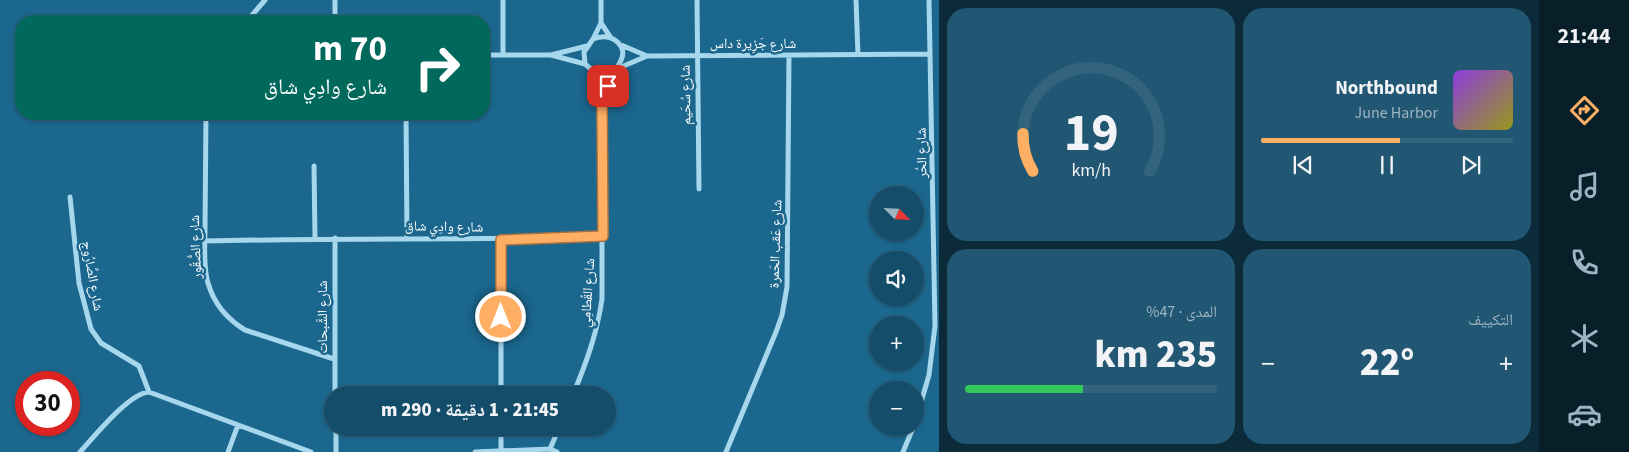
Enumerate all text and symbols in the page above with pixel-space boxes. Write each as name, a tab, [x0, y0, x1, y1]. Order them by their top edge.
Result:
text: 21:44	[1557, 20, 1611, 52]
text: 70 m	[313, 24, 387, 74]
street label: شارع جَزِيرة داس	[710, 34, 796, 54]
icon: right	[405, 35, 470, 100]
pin	[587, 65, 629, 107]
street label: شارع سُحَيم	[675, 65, 697, 125]
text: شارع وادِي شاق	[264, 71, 387, 103]
icon: arrive	[594, 72, 622, 100]
text: Northbound	[1335, 75, 1438, 102]
icon: directions	[1567, 93, 1602, 128]
text: 19	[1064, 97, 1118, 171]
text: June Harbor	[1355, 102, 1438, 124]
street label: شارع الحُر	[912, 127, 932, 180]
icon: previous	[1289, 151, 1317, 179]
icon: pause	[1373, 151, 1401, 179]
icon: next	[1457, 151, 1485, 179]
text: km/h	[1071, 158, 1111, 183]
icon: music	[1567, 169, 1602, 204]
north arrow	[869, 186, 924, 241]
map controls	[869, 186, 924, 436]
street label: شارع عَقب الحَمرة	[764, 199, 788, 289]
street label: شارع الصُّقُور	[185, 215, 207, 280]
street label: شارع وادِي شاق	[405, 216, 483, 238]
street label: شارع الصَّارُوج	[76, 239, 108, 313]
icon: phone	[1567, 245, 1602, 280]
button: sound	[869, 251, 924, 306]
street label: شارع القُطامِي	[576, 258, 601, 328]
street label: شارع الشَّبحات	[313, 281, 333, 353]
position arrow	[474, 290, 526, 342]
text: المدى · 47%	[1146, 301, 1217, 323]
text: التكييف	[1468, 309, 1513, 331]
button: +	[869, 316, 924, 371]
icon: climate	[1567, 321, 1602, 356]
text: 235 km	[1095, 328, 1217, 382]
text: 22°	[1360, 336, 1414, 390]
text: −	[1261, 344, 1275, 384]
text: +	[1499, 344, 1513, 384]
speed limit sign: 30	[15, 371, 80, 436]
button: −	[869, 381, 924, 436]
text: 21:45 · 1 دقيقة · 290 m	[381, 397, 559, 424]
icon: car	[1567, 397, 1602, 432]

